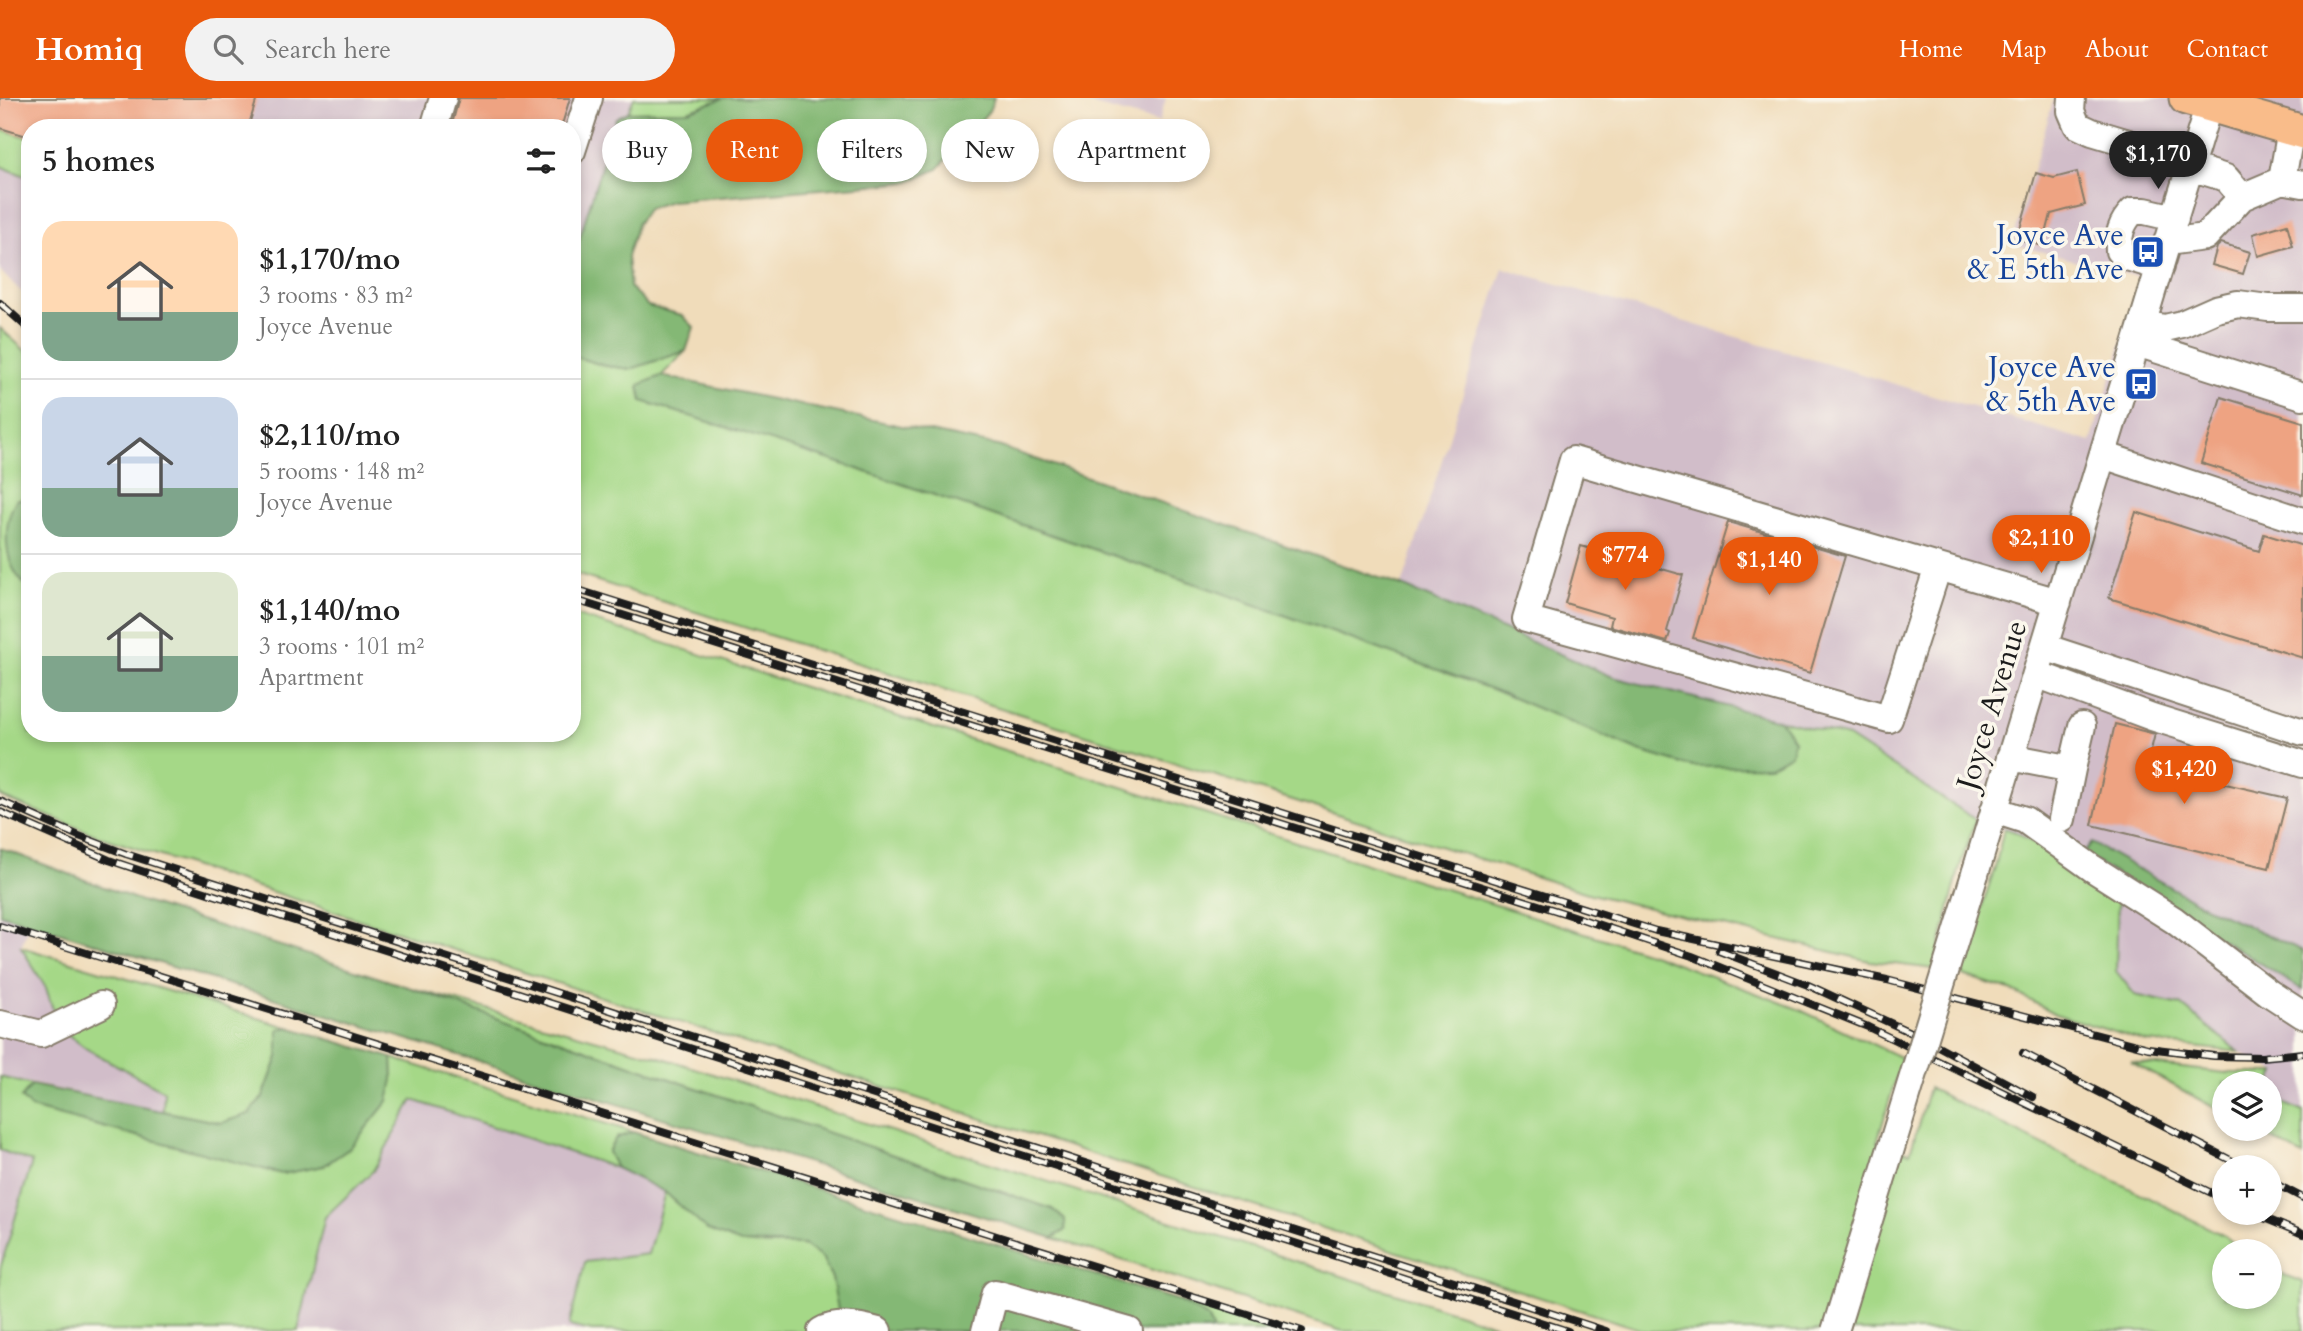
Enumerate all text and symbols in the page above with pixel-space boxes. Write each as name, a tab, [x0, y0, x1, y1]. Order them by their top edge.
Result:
search box	[185, 18, 675, 81]
text: Homiq	[35, 27, 143, 72]
icon: search	[209, 30, 247, 68]
text: Search here	[265, 32, 391, 67]
text: Home	[1899, 33, 1963, 66]
text: Map	[2001, 33, 2047, 66]
text: About	[2085, 33, 2149, 66]
text: Contact	[2187, 33, 2268, 66]
chip: Buy	[602, 119, 692, 182]
chip: Rent	[706, 119, 803, 182]
chip: Filters	[817, 119, 927, 182]
chip: New	[941, 119, 1039, 182]
chip: Apartment	[1053, 119, 1210, 182]
pin: $1,170	[2101, 132, 2215, 191]
text: $1,170	[2125, 138, 2191, 169]
text: 5 homes	[42, 141, 155, 182]
icon: filters	[522, 142, 560, 180]
place label: Joyce Ave & E 5th Ave	[1968, 215, 2124, 290]
bus stop icon: Joyce Ave & E 5th Ave	[2129, 233, 2167, 271]
text: $1,170/mo	[259, 239, 400, 280]
icon: home	[98, 249, 182, 333]
text: 3 rooms · 83 m²	[259, 280, 412, 311]
text: Joyce Avenue	[259, 311, 393, 342]
place label: Joyce Ave & 5th Ave	[1984, 347, 2116, 422]
bus stop icon: Joyce Ave & 5th Ave	[2122, 365, 2160, 403]
text: $2,110/mo	[259, 415, 400, 456]
icon: home	[98, 425, 182, 509]
text: 5 rooms · 148 m²	[259, 456, 424, 487]
text: Joyce Avenue	[259, 487, 393, 518]
pin: $2,110	[1984, 516, 2098, 575]
text: $2,110	[2008, 522, 2074, 553]
pin: $774	[1584, 532, 1666, 592]
pin: $1,140	[1712, 538, 1826, 597]
text: $774	[1601, 539, 1649, 570]
text: $1,140	[1736, 544, 1802, 575]
text: $1,140/mo	[259, 590, 400, 631]
icon: home	[98, 600, 182, 684]
street label: Joyce Avenue	[1946, 615, 2037, 798]
text: 3 rooms · 101 m²	[259, 631, 424, 662]
text: Apartment	[259, 662, 363, 693]
pin: $1,420	[2127, 746, 2241, 806]
text: $1,420	[2151, 753, 2217, 784]
map controls	[2212, 1071, 2282, 1309]
button: layers	[2212, 1071, 2282, 1141]
button: +	[2212, 1155, 2282, 1225]
button: −	[2212, 1239, 2282, 1309]

